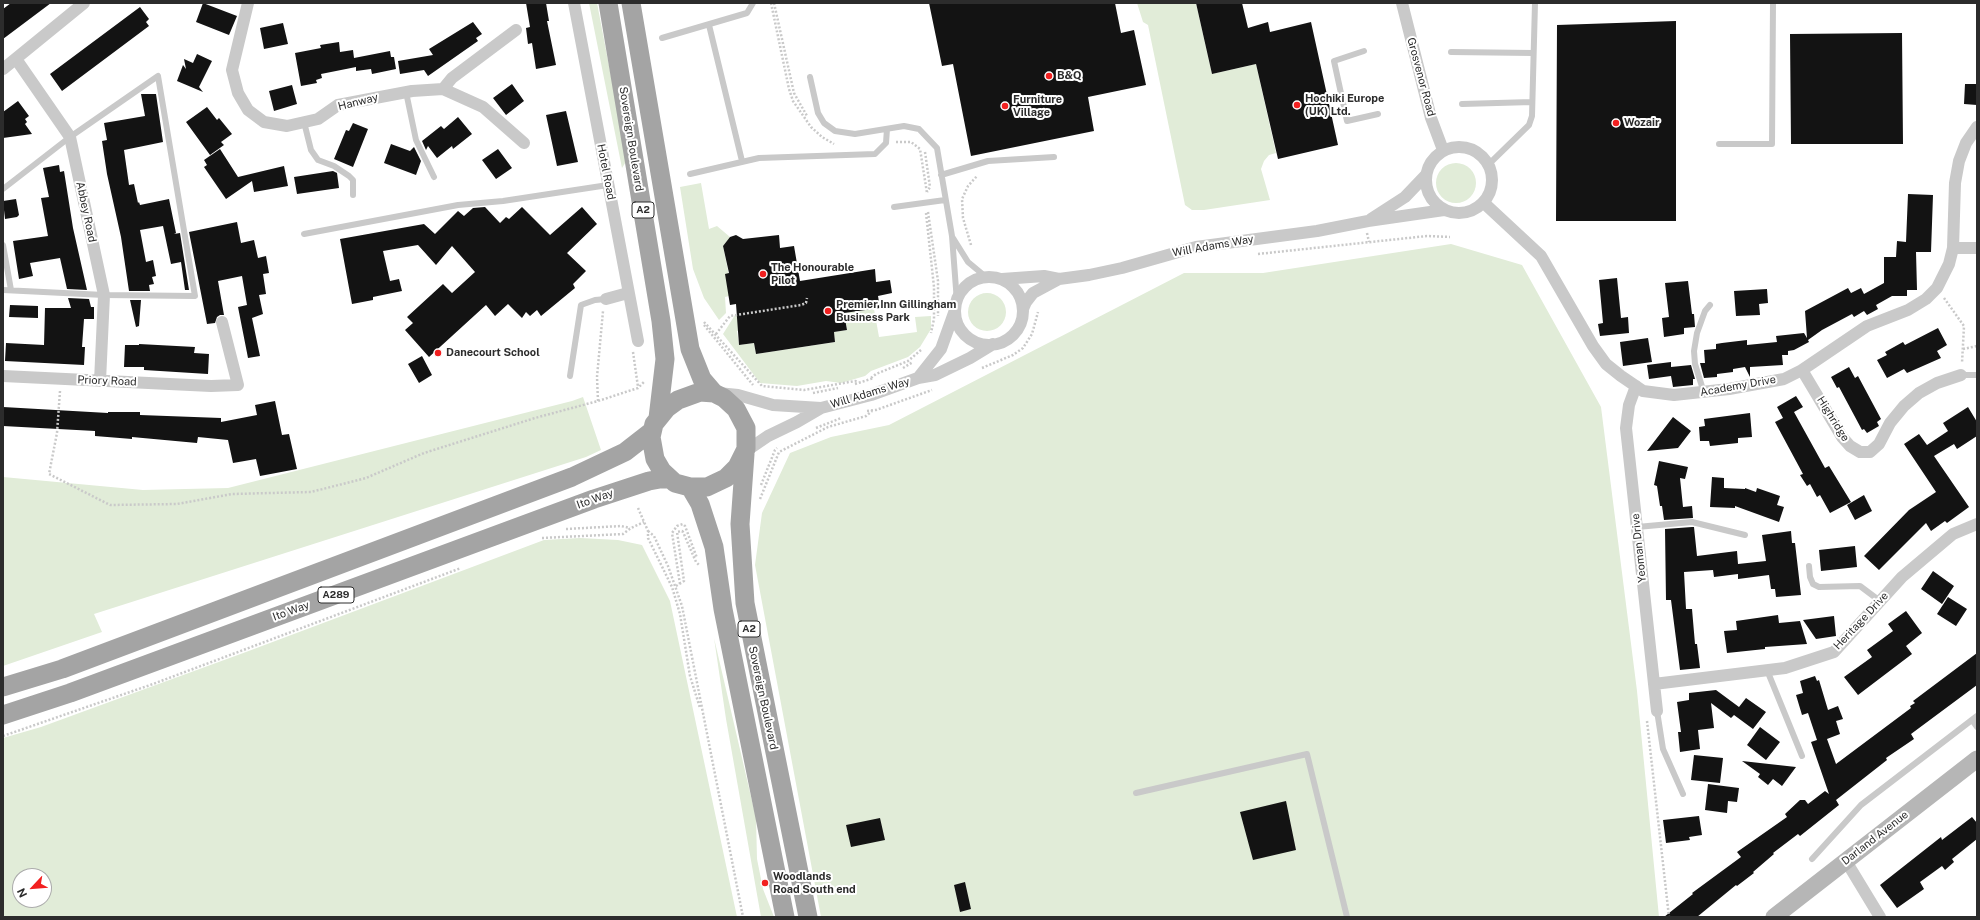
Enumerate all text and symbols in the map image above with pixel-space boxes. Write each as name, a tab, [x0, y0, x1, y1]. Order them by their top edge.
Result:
street label: Grosvenor Road	[1404, 36, 1438, 118]
place label: B&Q	[1057, 69, 1082, 83]
marker: B&Q	[1044, 71, 1054, 81]
street label: Sovereign Boulevard	[616, 86, 646, 192]
street label: Hanway	[337, 91, 379, 113]
place label: Hochiki Europe (UK) Ltd.	[1305, 92, 1384, 118]
place label: Furniture Village	[1013, 93, 1062, 119]
marker: Hochiki Europe (UK) Ltd.	[1292, 100, 1302, 110]
marker: Furniture Village	[1000, 101, 1010, 111]
place label: Wozair	[1624, 116, 1660, 130]
marker: Wozair	[1611, 118, 1621, 128]
street label: Hotel Road	[594, 143, 618, 201]
street label: Abbey Road	[73, 180, 99, 244]
road number: A2	[632, 202, 654, 218]
street label: Will Adams Way	[1171, 232, 1255, 260]
place label: The Honourable Pilot	[771, 261, 854, 287]
marker: The Honourable Pilot	[758, 269, 768, 279]
place label: Premier Inn Gillingham Business Park	[836, 298, 956, 324]
marker: Premier Inn Gillingham Business Park	[823, 306, 833, 316]
place label: Danecourt School	[446, 346, 540, 360]
marker: Danecourt School	[433, 348, 443, 358]
street label: Priory Road	[77, 373, 137, 389]
street label: Academy Drive	[1699, 373, 1777, 399]
street label: Will Adams Way	[829, 375, 911, 411]
street label: Highridge	[1814, 394, 1852, 444]
street label: Ito Way	[575, 486, 615, 512]
street label: Yeoman Drive	[1629, 513, 1649, 583]
road number: A289	[318, 587, 354, 603]
street label: Heritage Drive	[1831, 590, 1891, 652]
street label: Ito Way	[271, 598, 311, 624]
road number: A2	[738, 621, 760, 637]
street label: Sovereign Boulevard	[746, 645, 780, 751]
street label: Darland Avenue	[1839, 808, 1911, 868]
north arrow	[12, 868, 52, 908]
place label: Woodlands Road South end	[773, 870, 856, 896]
marker: Woodlands Road South end	[760, 878, 770, 888]
text: N	[15, 886, 29, 899]

